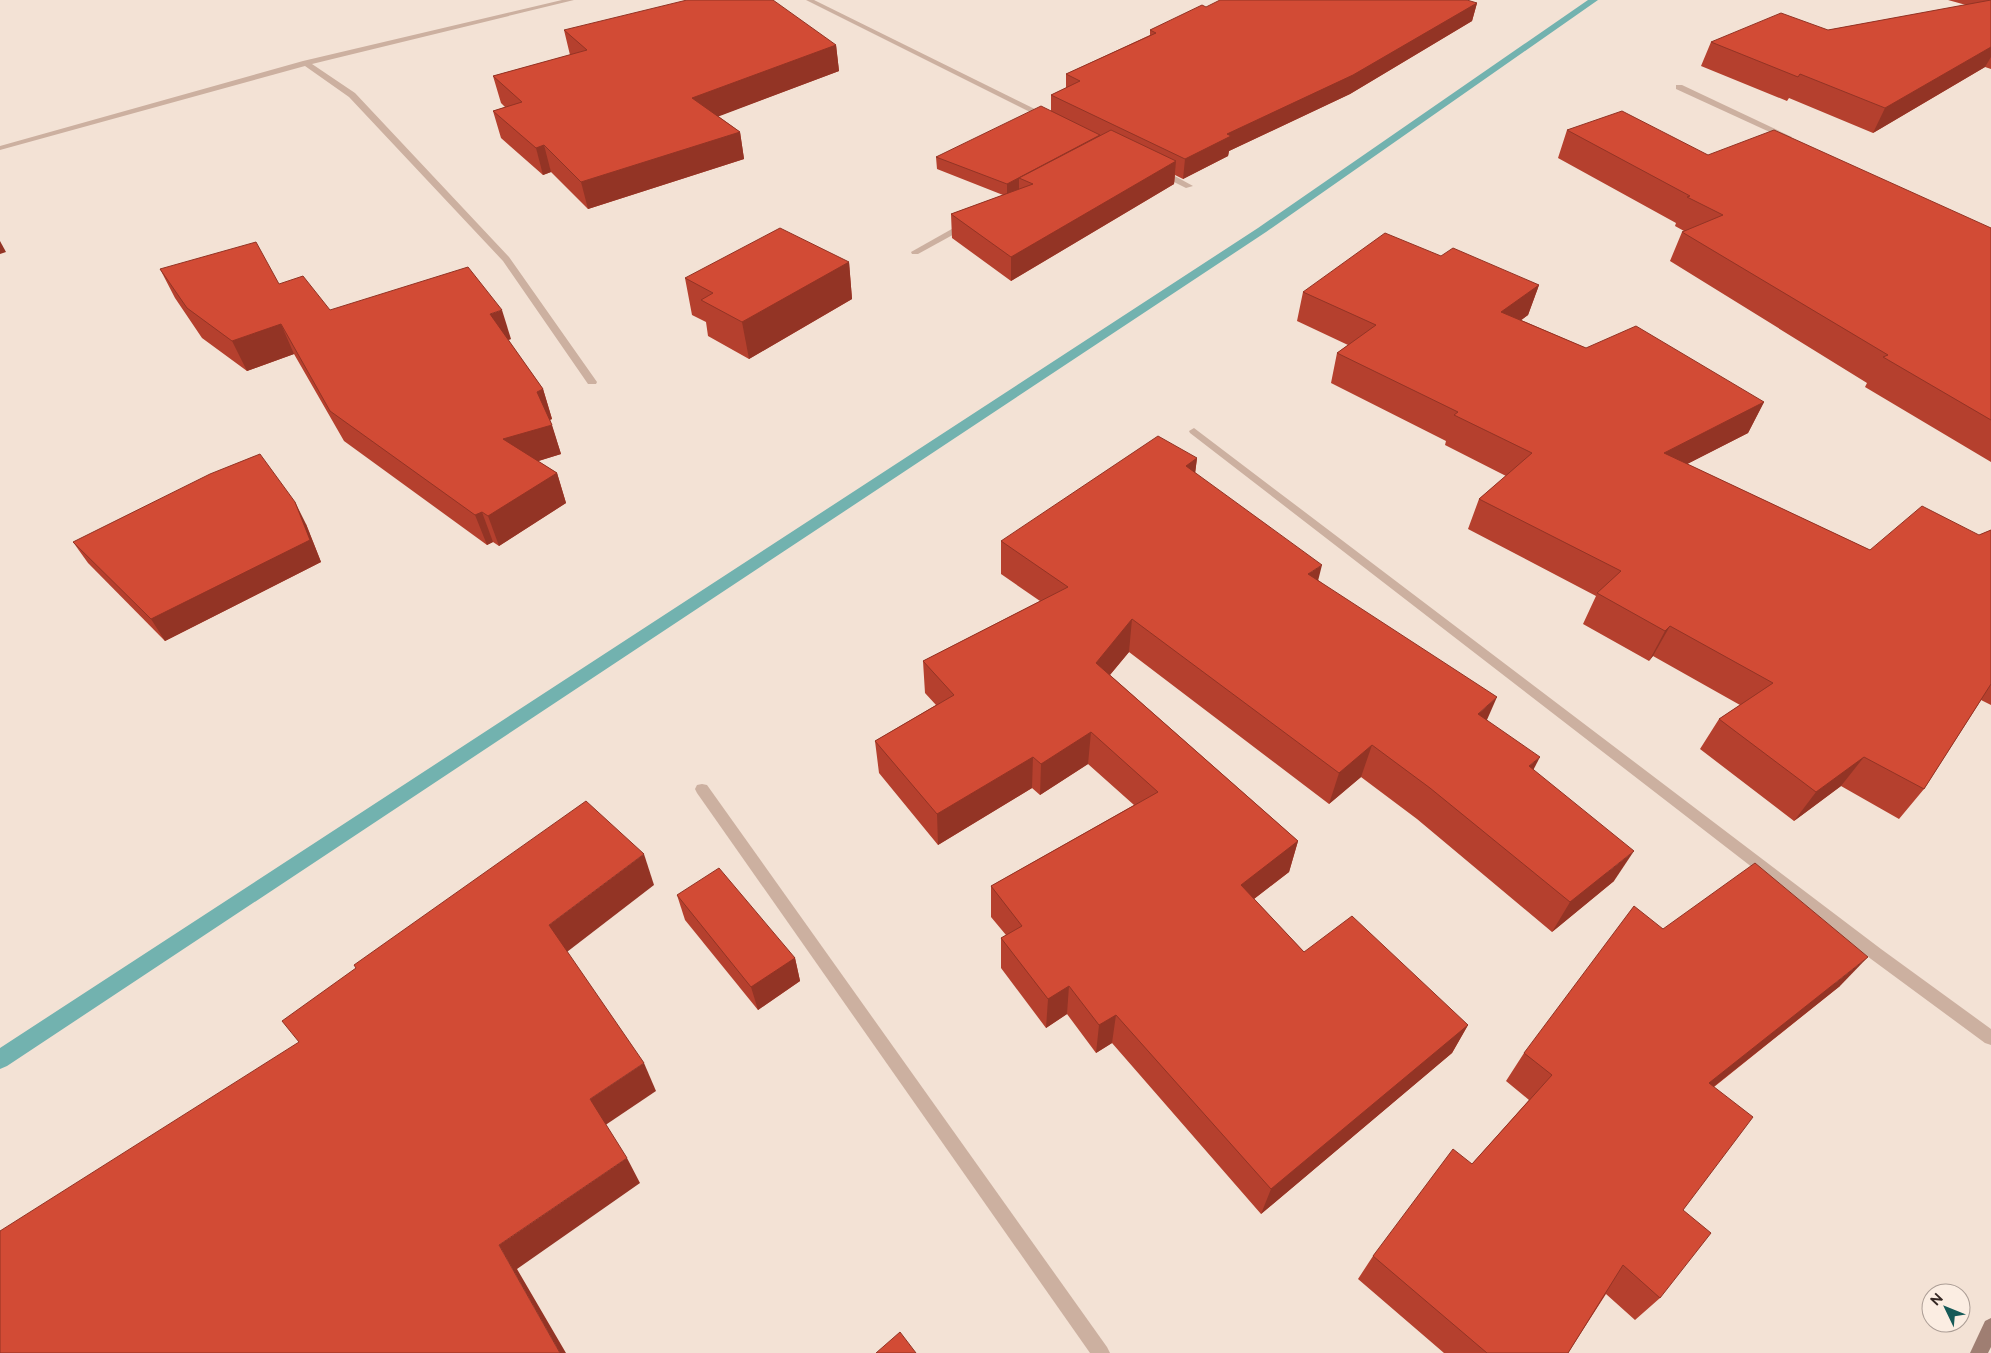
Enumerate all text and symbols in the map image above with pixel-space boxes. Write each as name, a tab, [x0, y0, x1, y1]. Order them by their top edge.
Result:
north arrow	[1921, 1283, 1971, 1333]
text: N	[1927, 1290, 1946, 1308]

